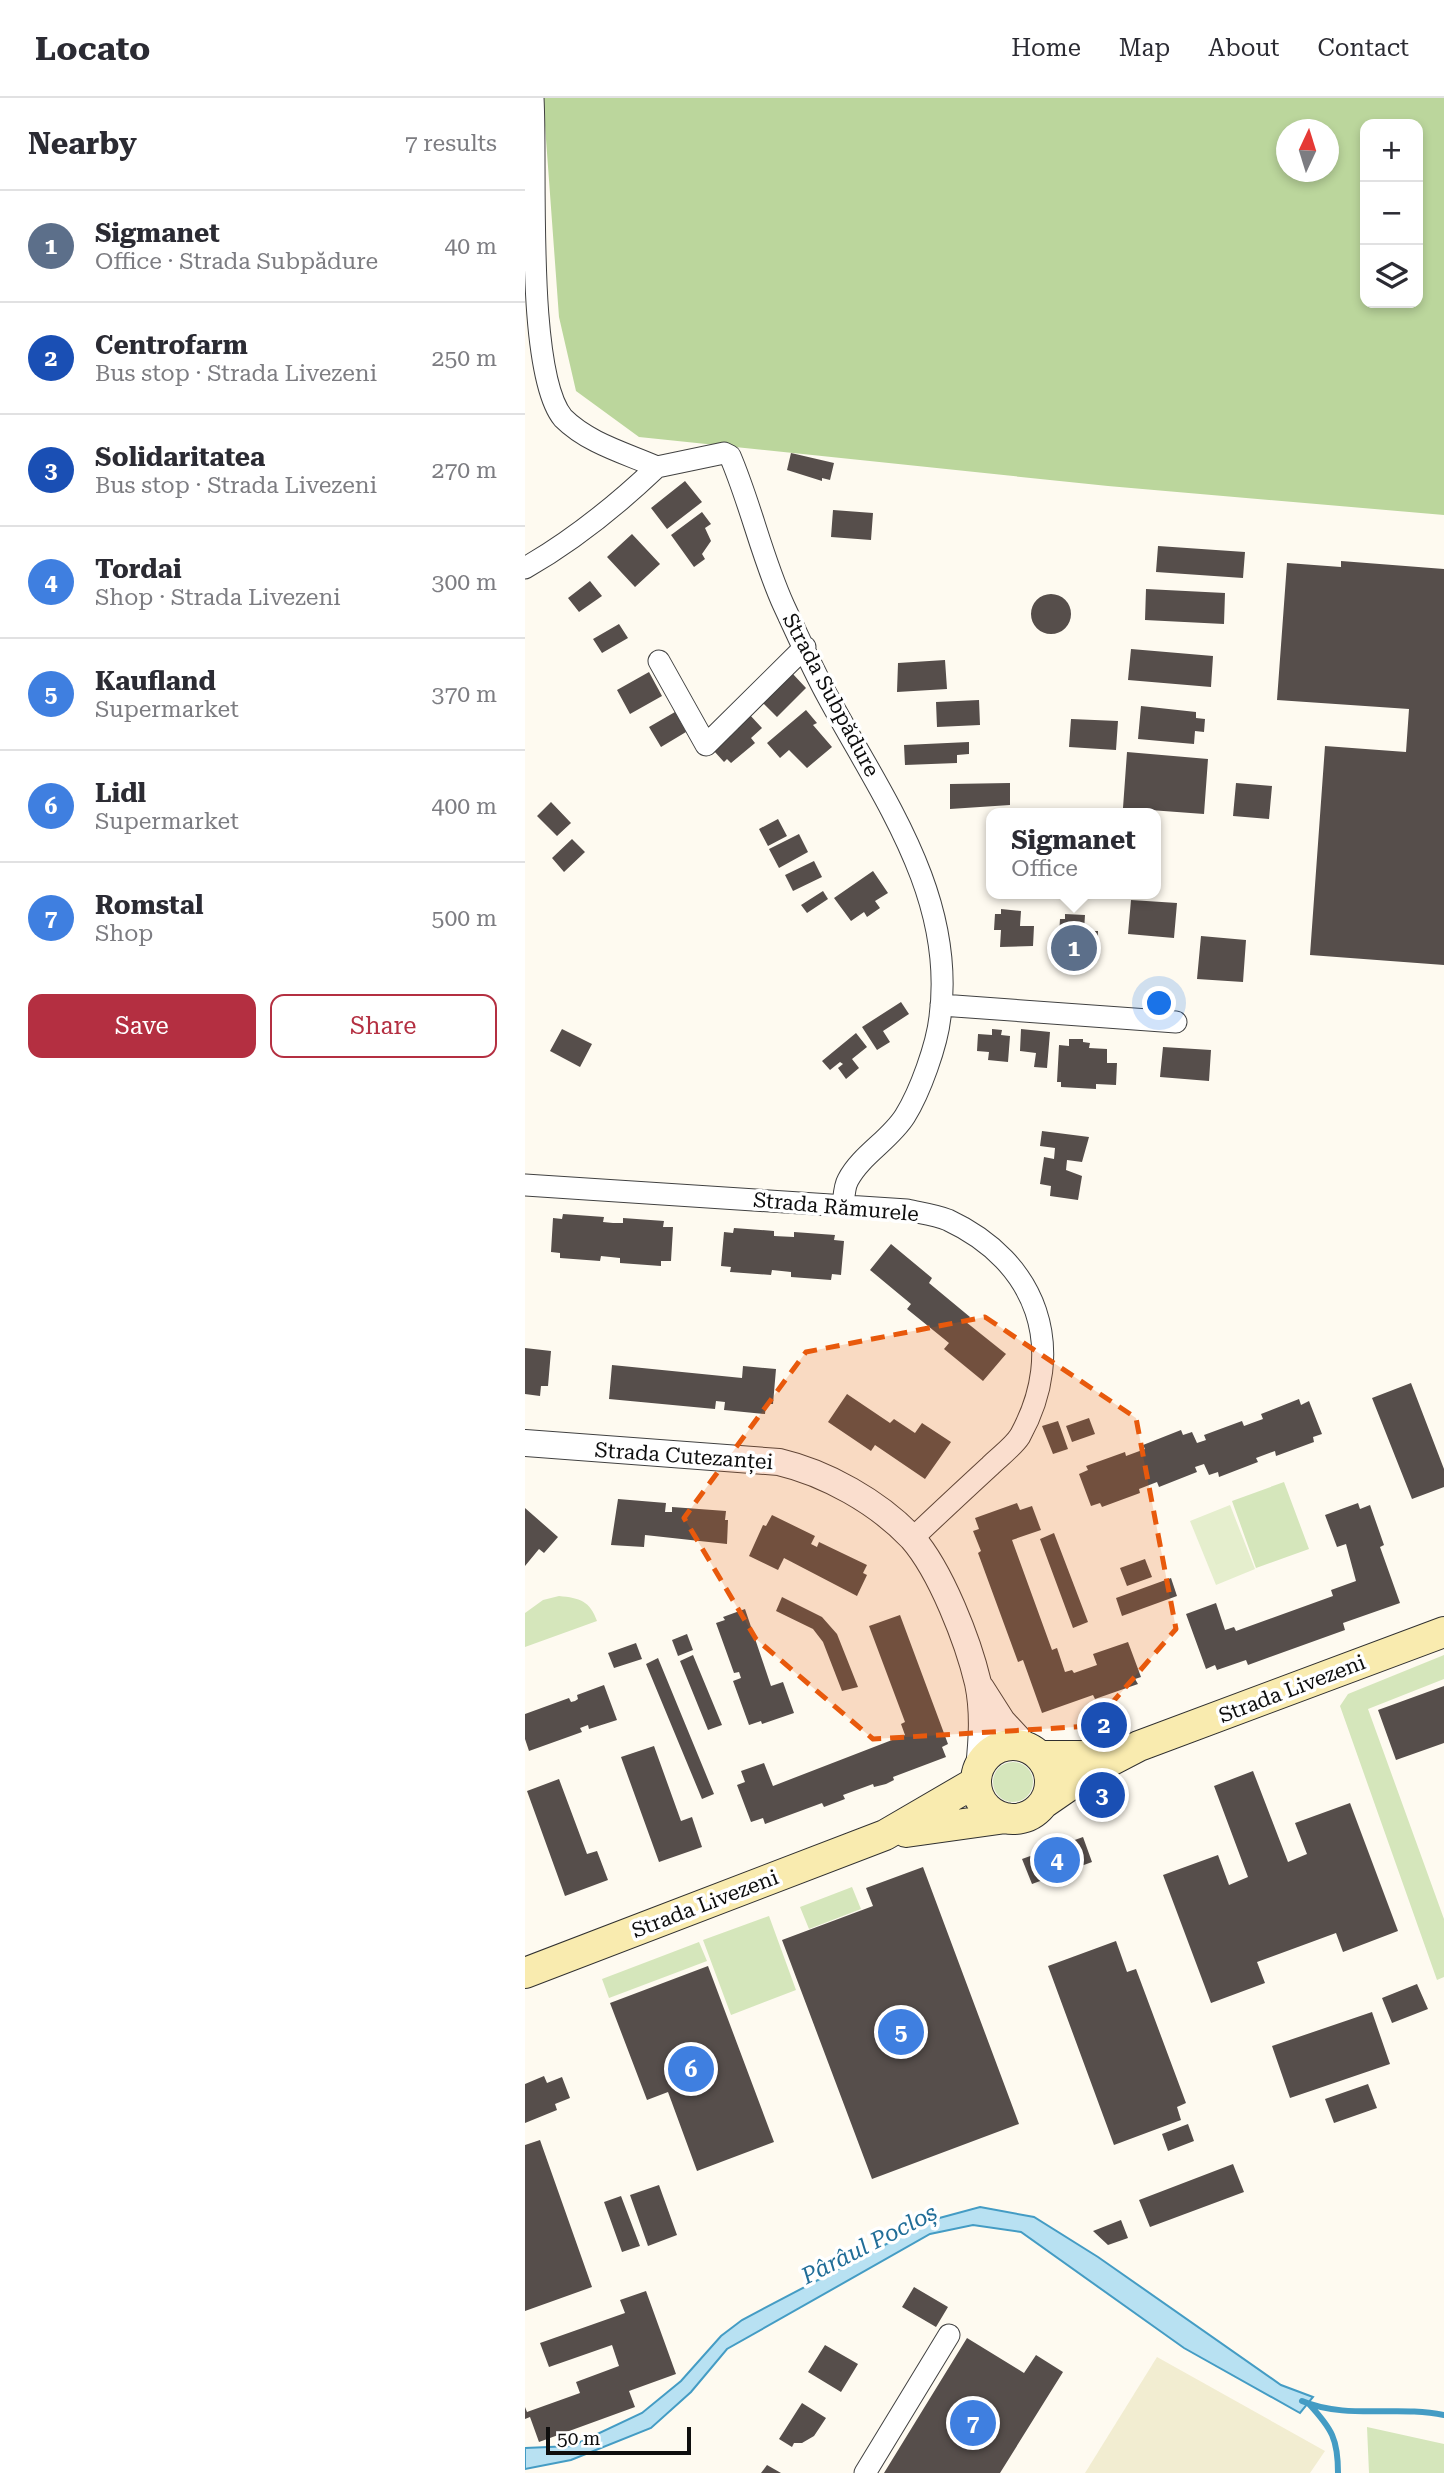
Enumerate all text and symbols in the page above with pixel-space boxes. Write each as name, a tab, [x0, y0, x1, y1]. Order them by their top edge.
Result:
text: Locato	[35, 29, 150, 68]
text: Home	[1011, 34, 1081, 62]
text: Map	[1119, 34, 1170, 62]
text: About	[1208, 34, 1279, 62]
text: Contact	[1317, 34, 1409, 62]
north arrow	[1276, 119, 1339, 182]
map controls	[1360, 119, 1423, 308]
button: +	[1360, 119, 1423, 182]
text: Nearby	[28, 126, 137, 161]
text: 7 results	[405, 130, 497, 157]
button: −	[1360, 182, 1423, 245]
text: Sigmanet	[95, 218, 220, 248]
text: 1	[45, 233, 57, 260]
text: 40 m	[444, 233, 497, 260]
button: layers	[1360, 245, 1423, 308]
text: Office · Strada Subpădure	[95, 248, 378, 275]
text: Centrofarm	[95, 330, 248, 360]
text: 2	[45, 345, 57, 372]
text: 250 m	[432, 345, 497, 372]
text: Bus stop · Strada Livezeni	[95, 360, 377, 387]
text: Solidaritatea	[95, 442, 265, 472]
text: 3	[45, 457, 57, 484]
text: 270 m	[432, 457, 497, 484]
text: Bus stop · Strada Livezeni	[95, 472, 377, 499]
text: Tordai	[95, 554, 182, 584]
text: 4	[45, 569, 57, 596]
text: 300 m	[432, 569, 497, 596]
text: Shop · Strada Livezeni	[95, 584, 341, 611]
street label: Strada Subpădure	[778, 609, 884, 781]
text: Kaufland	[95, 666, 216, 696]
text: 5	[45, 681, 57, 708]
text: 370 m	[432, 681, 497, 708]
text: Supermarket	[95, 696, 239, 723]
text: Lidl	[95, 778, 146, 808]
text: 6	[45, 793, 57, 820]
text: 400 m	[432, 793, 497, 820]
text: Supermarket	[95, 808, 239, 835]
popup	[986, 808, 1161, 899]
text: Sigmanet	[1011, 825, 1136, 855]
text: Office	[1011, 855, 1078, 882]
text: Romstal	[95, 890, 203, 920]
text: 7	[45, 905, 57, 932]
text: 500 m	[432, 905, 497, 932]
text: Shop	[95, 920, 153, 947]
pin: 1	[1051, 922, 1097, 974]
your location	[1142, 986, 1176, 1020]
button: Save	[28, 994, 256, 1058]
button: Share	[270, 994, 497, 1058]
street label: Strada Rămurele	[752, 1188, 920, 1226]
street label: Strada Cutezanței	[594, 1438, 774, 1476]
street label: Strada Livezeni	[1215, 1650, 1369, 1728]
pin: 2	[1081, 1699, 1127, 1751]
pin: 3	[1079, 1769, 1125, 1821]
pin: 4	[1034, 1834, 1080, 1886]
street label: Strada Livezeni	[628, 1865, 782, 1943]
pin: 5	[878, 2006, 924, 2058]
pin: 6	[668, 2043, 714, 2095]
water label: Pârâul Pocloș	[796, 2199, 942, 2292]
pin: 7	[950, 2397, 996, 2449]
scale bar	[546, 2424, 691, 2456]
text: 50 m	[557, 2427, 600, 2450]

